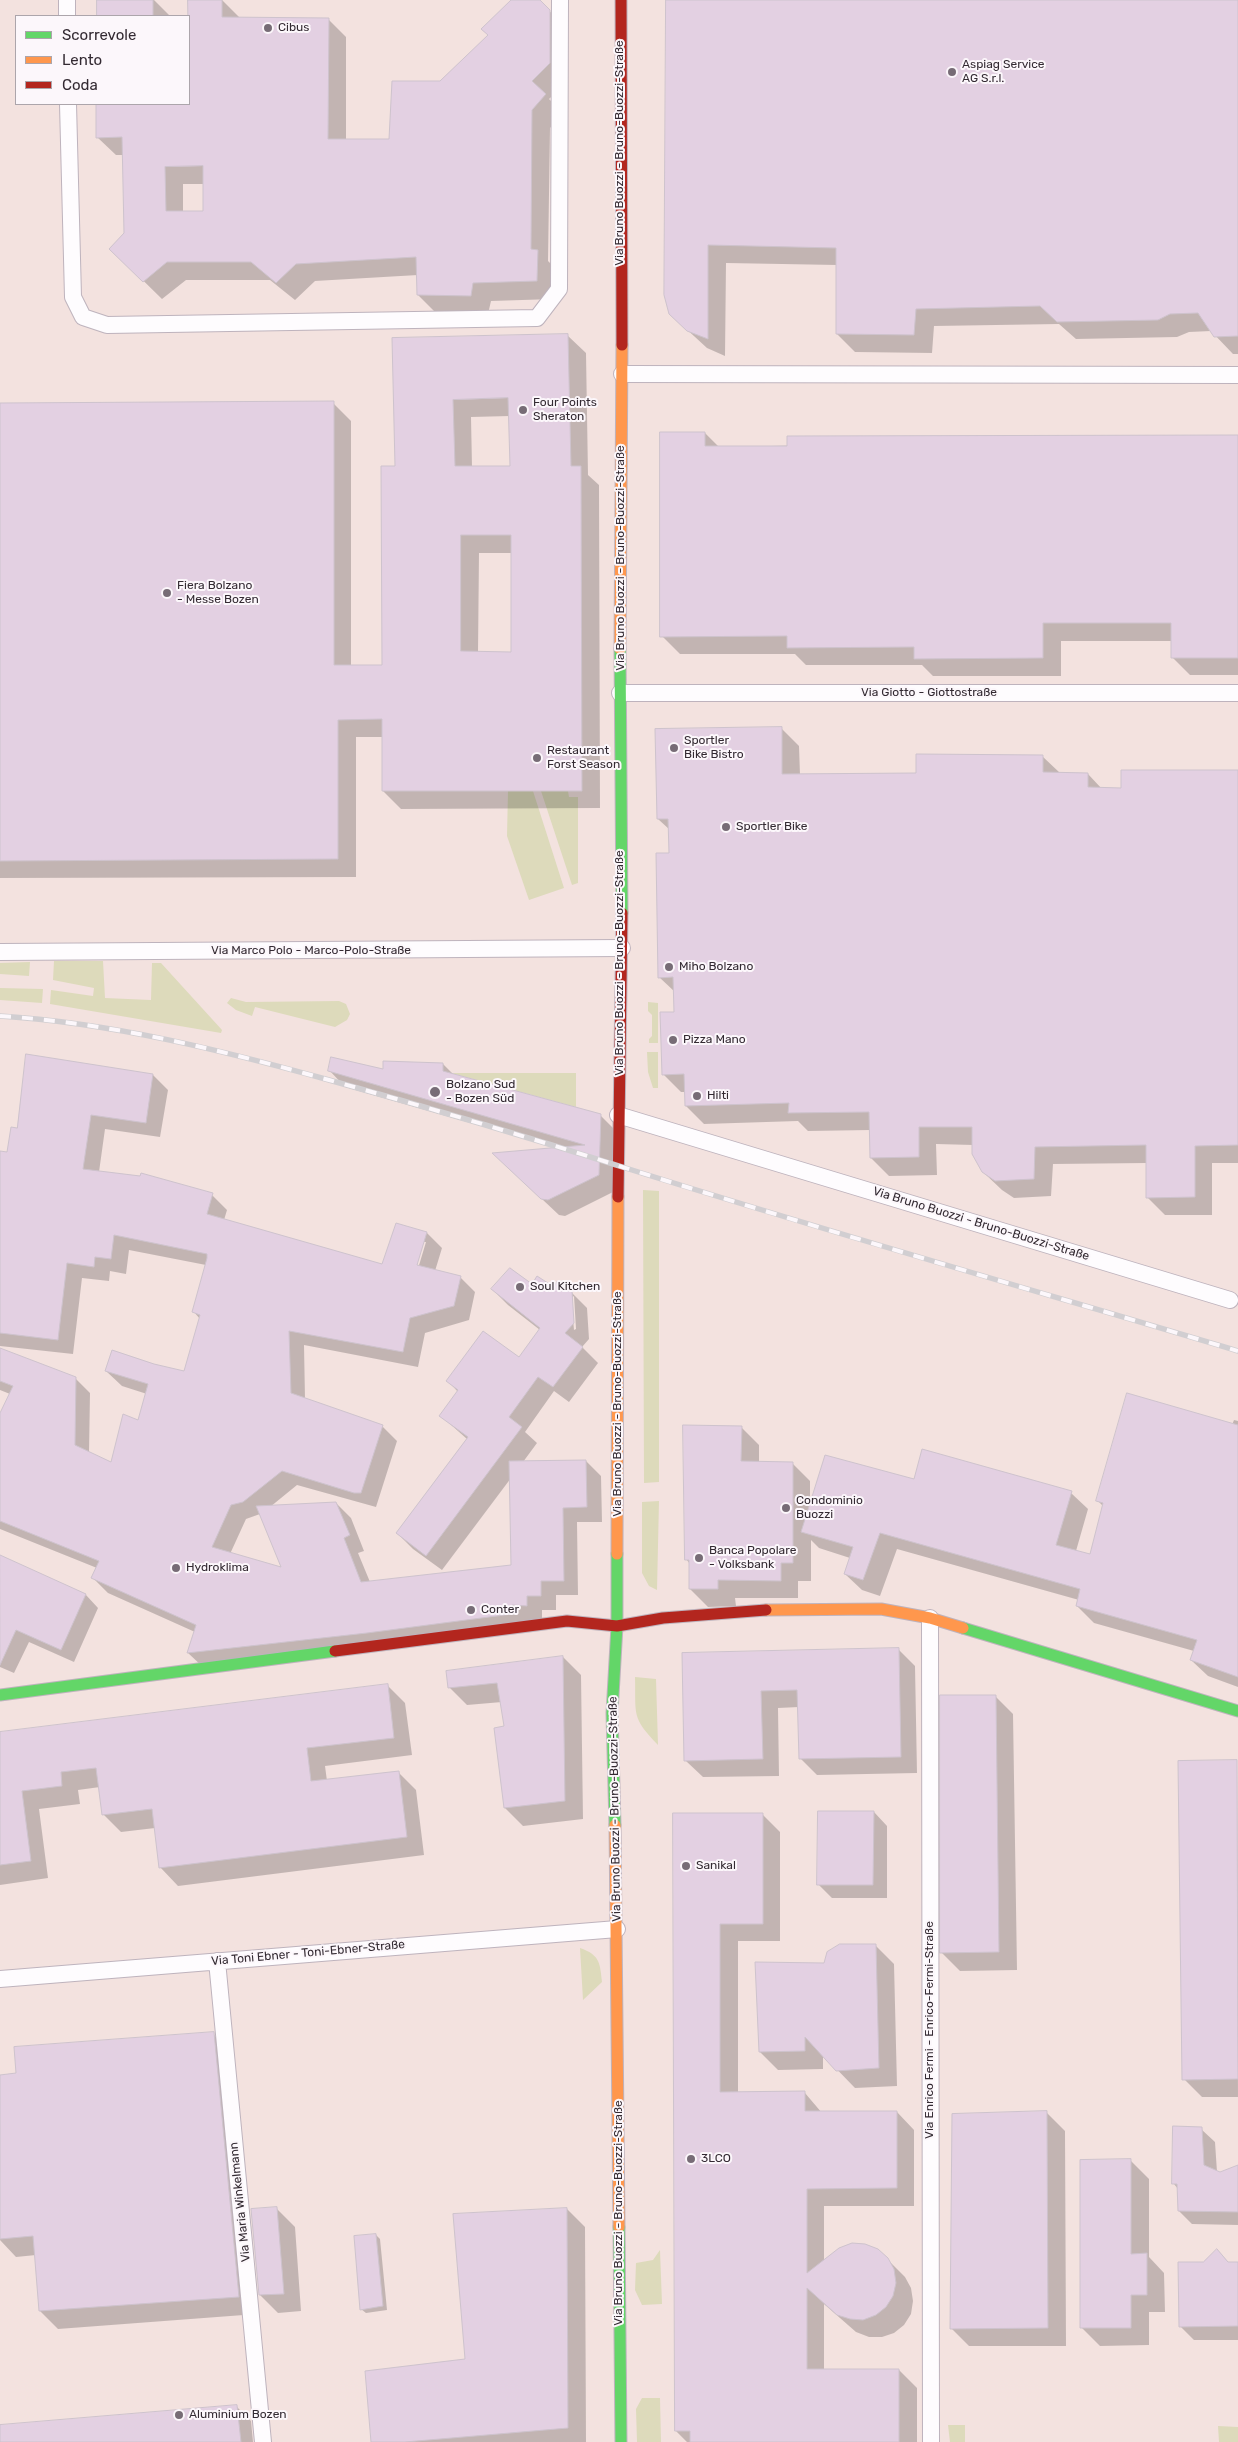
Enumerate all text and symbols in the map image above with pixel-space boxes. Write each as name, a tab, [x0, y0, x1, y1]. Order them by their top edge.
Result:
legend	[15, 15, 190, 105]
place label: Cibus	[278, 21, 309, 35]
marker: Cibus	[262, 22, 274, 34]
text: Scorrevole	[62, 26, 136, 44]
street label: Via Bruno Buozzi - Bruno-Buozzi-Straße	[613, 40, 627, 266]
text: Lento	[62, 51, 102, 69]
place label: Aspiag Service AG S.r.l.	[962, 58, 1045, 86]
marker: Aspiag Service AG S.r.l.	[946, 66, 958, 78]
text: Coda	[62, 76, 98, 94]
place label: Four Points Sheraton	[533, 396, 597, 424]
marker: Four Points Sheraton	[517, 404, 529, 416]
street label: Via Bruno Buozzi - Bruno-Buozzi-Straße	[614, 445, 628, 671]
place label: Fiera Bolzano - Messe Bozen	[177, 579, 259, 607]
marker: Fiera Bolzano - Messe Bozen	[161, 587, 173, 599]
street label: Via Giotto - Giottostraße	[861, 686, 997, 700]
place label: Sportler Bike Bistro	[684, 734, 744, 762]
marker: Sportler Bike Bistro	[668, 742, 680, 754]
place label: Restaurant Forst Season	[547, 744, 620, 772]
marker: Restaurant Forst Season	[531, 752, 543, 764]
place label: Sportler Bike	[736, 820, 807, 834]
marker: Sportler Bike	[720, 821, 732, 833]
street label: Via Bruno Buozzi - Bruno-Buozzi-Straße	[613, 850, 627, 1076]
street label: Via Marco Polo - Marco-Polo-Straße	[211, 944, 411, 958]
place label: Miho Bolzano	[679, 960, 753, 974]
marker: Miho Bolzano	[663, 961, 675, 973]
place label: Pizza Mano	[683, 1033, 746, 1047]
marker: Pizza Mano	[667, 1034, 679, 1046]
place label: Bolzano Sud - Bozen Süd	[446, 1078, 515, 1106]
marker: Bolzano Sud - Bozen Süd	[428, 1085, 442, 1099]
place label: Hilti	[707, 1089, 729, 1103]
marker: Hilti	[691, 1090, 703, 1102]
street label: Via Bruno Buozzi - Bruno-Buozzi-Straße	[871, 1184, 1091, 1264]
place label: Soul Kitchen	[530, 1280, 600, 1294]
marker: Soul Kitchen	[514, 1281, 526, 1293]
street label: Via Bruno Buozzi - Bruno-Buozzi-Straße	[611, 1291, 625, 1517]
place label: Condominio Buozzi	[796, 1494, 863, 1522]
marker: Condominio Buozzi	[780, 1502, 792, 1514]
place label: Banca Popolare - Volksbank	[709, 1544, 796, 1572]
marker: Banca Popolare - Volksbank	[693, 1552, 705, 1564]
place label: Hydroklima	[186, 1561, 249, 1575]
marker: Hydroklima	[170, 1562, 182, 1574]
place label: Conter	[481, 1603, 519, 1617]
marker: Conter	[465, 1604, 477, 1616]
street label: Via Bruno Buozzi - Bruno-Buozzi-Straße	[606, 1696, 624, 1922]
place label: Sanikal	[696, 1859, 736, 1873]
marker: Sanikal	[680, 1860, 692, 1872]
street label: Via Enrico Fermi - Enrico-Fermi-Straße	[923, 1921, 937, 2139]
street label: Via Toni Ebner - Toni-Ebner-Straße	[211, 1937, 405, 1969]
street label: Via Bruno Buozzi - Bruno-Buozzi-Straße	[612, 2100, 626, 2326]
street label: Via Maria Winkelmann	[227, 2141, 253, 2263]
place label: 3LCO	[701, 2152, 731, 2166]
marker: 3LCO	[685, 2153, 697, 2165]
place label: Aluminium Bozen	[189, 2408, 287, 2422]
marker: Aluminium Bozen	[173, 2409, 185, 2421]

